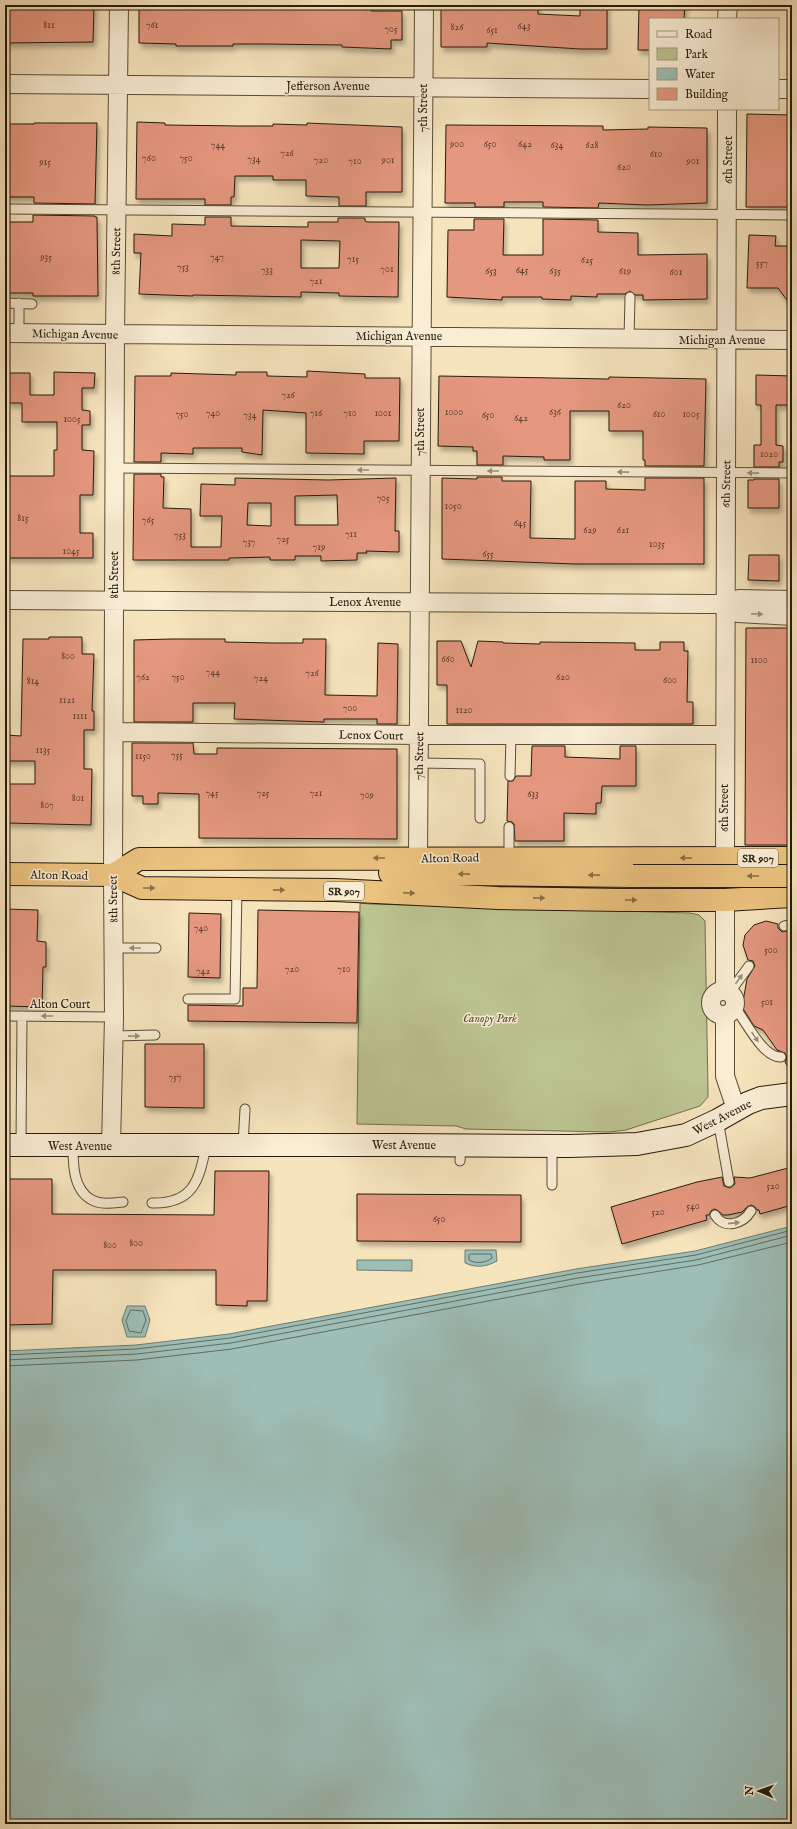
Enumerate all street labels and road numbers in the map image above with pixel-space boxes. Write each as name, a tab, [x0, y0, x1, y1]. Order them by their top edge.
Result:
street label: Jefferson Avenue	[284, 79, 370, 95]
street label: 7th Street	[416, 84, 431, 132]
street label: 6th Street	[721, 136, 736, 184]
street label: 8th Street	[109, 227, 124, 275]
street label: Michigan Avenue	[32, 326, 119, 343]
street label: Michigan Avenue	[356, 329, 443, 344]
street label: Michigan Avenue	[679, 333, 766, 348]
street label: 7th Street	[413, 408, 428, 456]
street label: 6th Street	[719, 460, 734, 508]
street label: 8th Street	[107, 551, 122, 599]
street label: Lenox Avenue	[329, 595, 401, 610]
street label: Lenox Court	[338, 727, 404, 744]
street label: 7th Street	[412, 732, 427, 780]
street label: 6th Street	[717, 784, 732, 832]
road number: SR 907	[738, 849, 778, 867]
street label: Alton Road	[420, 850, 480, 867]
street label: Alton Road	[29, 867, 89, 884]
street label: 8th Street	[106, 875, 121, 923]
road number: SR 907	[324, 882, 364, 900]
street label: Alton Court	[29, 997, 90, 1012]
street label: West Avenue	[690, 1096, 755, 1139]
street label: West Avenue	[372, 1138, 436, 1153]
street label: West Avenue	[48, 1139, 112, 1154]

